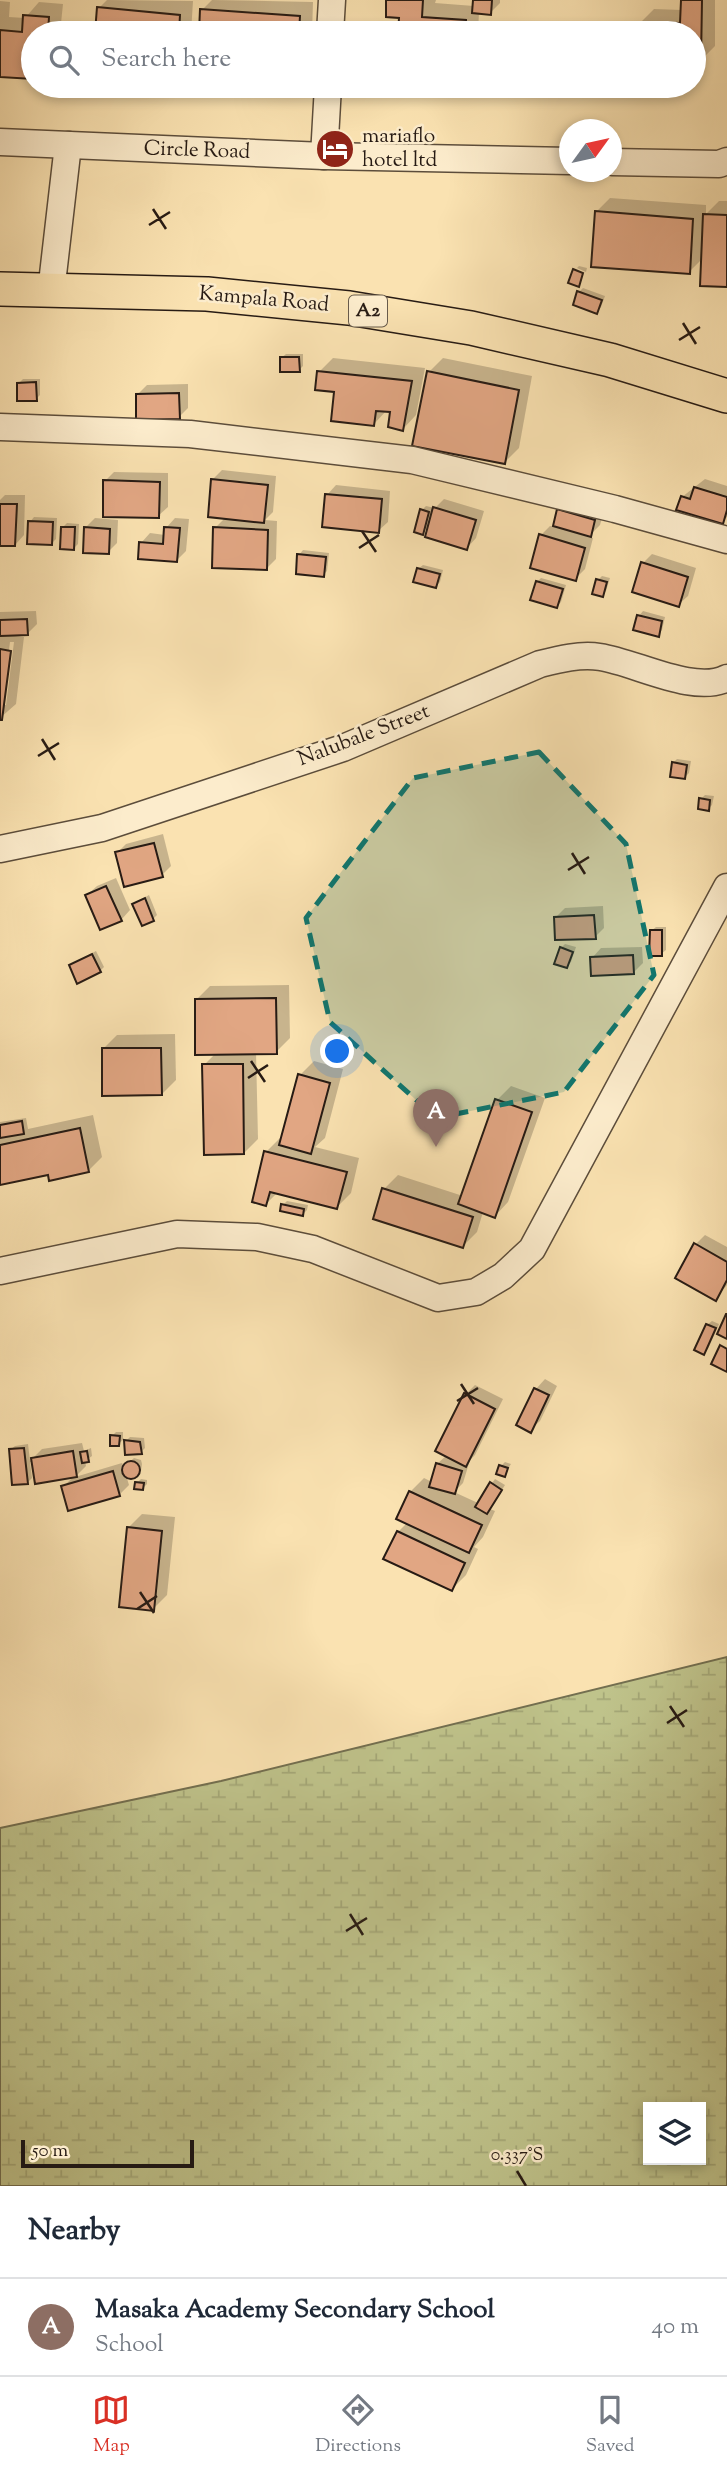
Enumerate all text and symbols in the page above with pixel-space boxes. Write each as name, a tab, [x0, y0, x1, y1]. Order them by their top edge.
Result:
search box	[21, 21, 706, 98]
icon: search	[45, 41, 83, 79]
text: Search here	[101, 41, 231, 78]
north arrow	[559, 119, 622, 182]
place label: mariaflo hotel ltd	[362, 122, 438, 176]
hotel icon: mariaflo hotel ltd	[314, 128, 356, 170]
street label: Circle Road	[143, 134, 251, 168]
street label: Kampala Road	[198, 279, 330, 321]
road number: A2	[349, 296, 387, 326]
street label: Nalubale Street	[294, 697, 434, 775]
your location	[320, 1034, 354, 1068]
pin: A	[413, 1089, 459, 1147]
map controls	[643, 2102, 706, 2165]
button: layers	[643, 2102, 706, 2165]
scale bar	[21, 2137, 194, 2169]
text: 50 m	[32, 2138, 68, 2165]
text: 0.337°S	[491, 2143, 543, 2169]
text: Nearby	[28, 2210, 120, 2253]
text: Masaka Academy Secondary School	[95, 2292, 495, 2329]
text: A	[42, 2311, 60, 2344]
text: 40 m	[652, 2311, 699, 2344]
text: School	[95, 2329, 164, 2362]
tab: Map	[92, 2391, 130, 2460]
tab: Directions	[315, 2391, 401, 2460]
tab: Saved	[586, 2391, 635, 2460]

